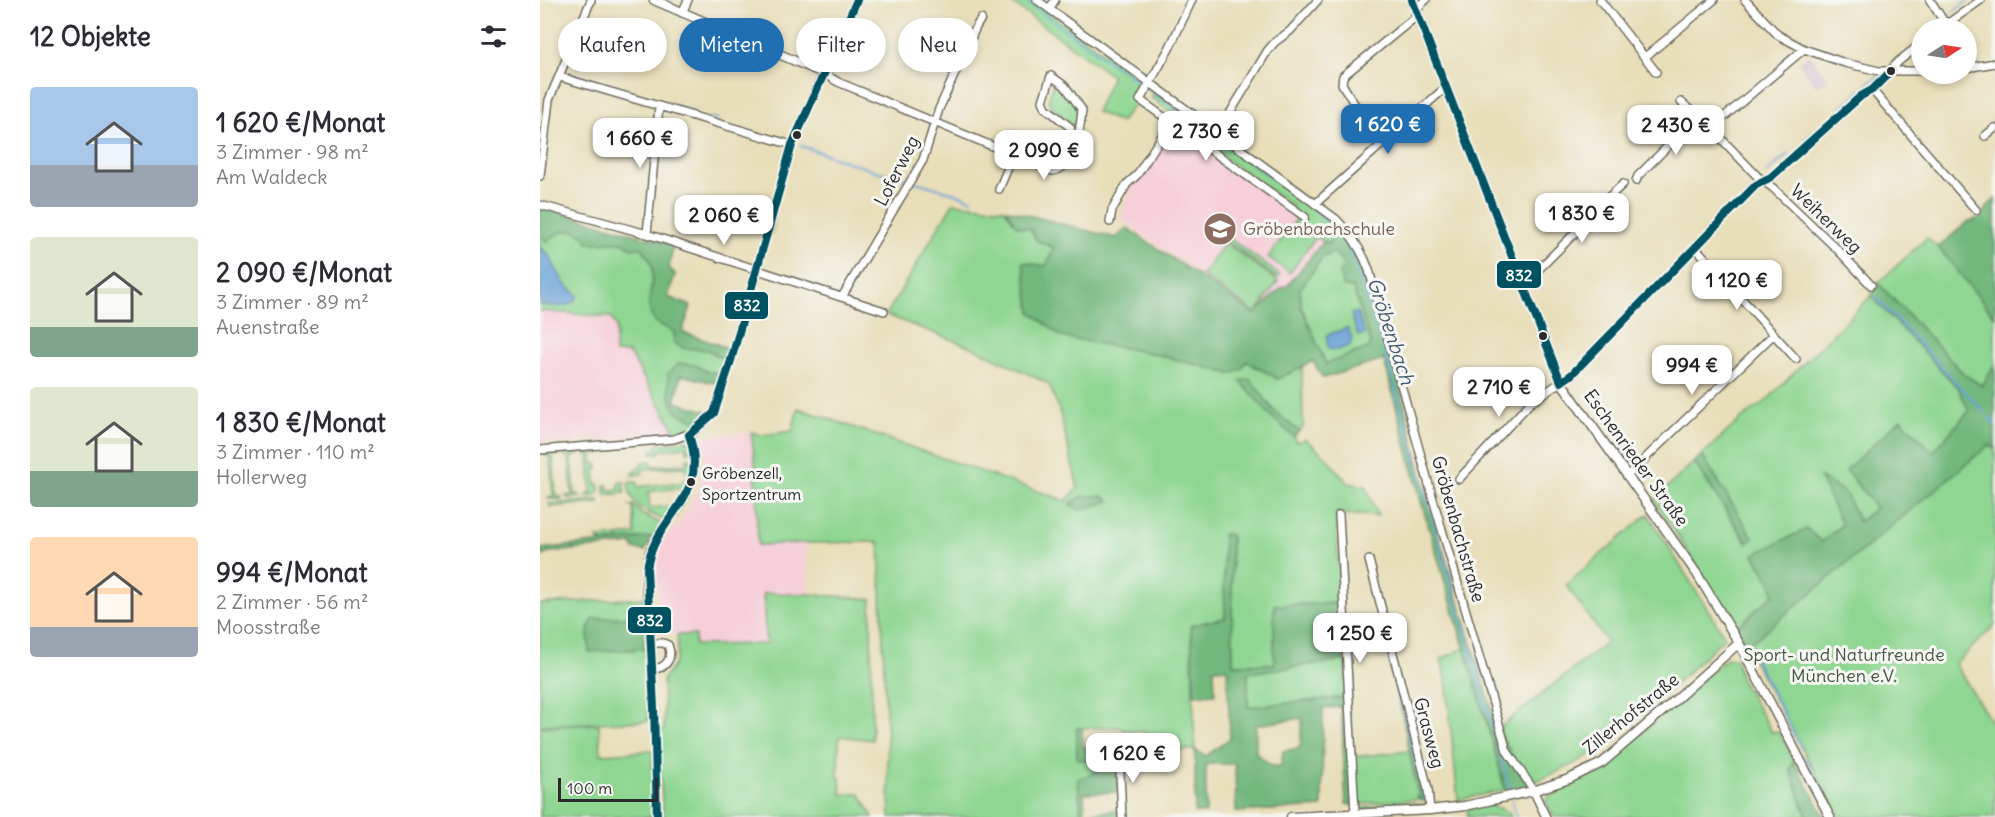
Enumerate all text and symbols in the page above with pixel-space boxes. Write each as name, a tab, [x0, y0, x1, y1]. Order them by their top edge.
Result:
chip: Kaufen	[558, 18, 667, 72]
chip: Mieten	[679, 18, 784, 72]
chip: Filter	[796, 18, 886, 72]
chip: Neu	[898, 18, 978, 72]
north arrow	[1911, 18, 1977, 84]
map controls	[1911, 18, 1977, 84]
text: 12 Objekte	[30, 20, 151, 53]
icon: filters	[477, 20, 510, 53]
unlabelled marker	[1885, 65, 1897, 77]
pin: 1 620 €	[1333, 104, 1443, 155]
pin: 2 430 €	[1621, 105, 1731, 156]
text: 1 620 €/Monat	[216, 106, 385, 139]
icon: home	[78, 111, 150, 183]
pin: 2 730 €	[1151, 111, 1261, 162]
text: 1 620 €	[1355, 111, 1421, 136]
text: 2 430 €	[1641, 112, 1711, 137]
pin: 1 660 €	[585, 118, 695, 169]
text: 2 730 €	[1172, 118, 1240, 143]
text: 1 660 €	[607, 125, 673, 150]
unlabelled marker	[791, 129, 803, 141]
pin: 2 090 €	[989, 130, 1099, 181]
street label: Loferweg	[869, 132, 924, 210]
text: 2 090 €	[1008, 137, 1080, 162]
text: 3 Zimmer · 98 m²	[216, 139, 369, 164]
text: Am Waldeck	[216, 164, 327, 189]
street label: Weiherweg	[1786, 179, 1867, 258]
pin: 1 830 €	[1527, 193, 1637, 244]
pin: 2 060 €	[669, 195, 779, 246]
text: 1 830 €	[1549, 200, 1615, 225]
text: 2 060 €	[688, 202, 760, 227]
school or university icon: Gröbenbachschule	[1202, 211, 1238, 247]
place label: Gröbenbachschule	[1243, 217, 1395, 240]
text: 2 090 €/Monat	[216, 256, 392, 289]
line badge: 832	[1496, 260, 1542, 289]
pin: 1 120 €	[1682, 260, 1792, 311]
icon: home	[78, 261, 150, 333]
text: 832	[1505, 265, 1533, 285]
text: 1 120 €	[1706, 267, 1768, 292]
water label: Gröbenbach	[1362, 274, 1421, 388]
text: 3 Zimmer · 89 m²	[216, 289, 369, 314]
line badge: 832	[724, 291, 769, 320]
text: 832	[733, 295, 761, 315]
text: Auenstraße	[216, 314, 320, 339]
unlabelled marker	[1537, 330, 1549, 342]
pin: 994 €	[1650, 345, 1734, 396]
text: 994 €	[1666, 352, 1718, 377]
pin: 2 710 €	[1444, 367, 1554, 418]
text: 2 710 €	[1467, 374, 1531, 399]
street label: Eschenrieder Straße	[1579, 385, 1694, 531]
text: 1 830 €/Monat	[216, 406, 386, 439]
icon: home	[78, 411, 150, 483]
text: 3 Zimmer · 110 m²	[216, 439, 375, 464]
street label: Gröbenbachstraße	[1427, 453, 1490, 605]
place label: Gröbenzell, Sportzentrum	[702, 463, 801, 504]
text: Hollerweg	[216, 464, 307, 489]
marker: Gröbenzell, Sportzentrum	[685, 476, 697, 488]
text: 994 €/Monat	[216, 556, 367, 589]
icon: home	[78, 561, 150, 633]
text: 2 Zimmer · 56 m²	[216, 589, 368, 614]
line badge: 832	[627, 606, 672, 634]
text: 832	[636, 610, 664, 630]
pin: 1 250 €	[1305, 613, 1415, 664]
text: Moosstraße	[216, 614, 321, 639]
text: 1 250 €	[1327, 620, 1393, 645]
park label: Sport- und Naturfreunde München e.V.	[1743, 643, 1945, 687]
street label: Zillerhofstraße	[1578, 668, 1683, 759]
street label: Grasweg	[1409, 695, 1450, 771]
pin: 1 620 €	[1078, 733, 1188, 784]
text: 1 620 €	[1100, 740, 1166, 765]
scale bar	[558, 775, 658, 802]
text: 100 m	[567, 778, 612, 798]

